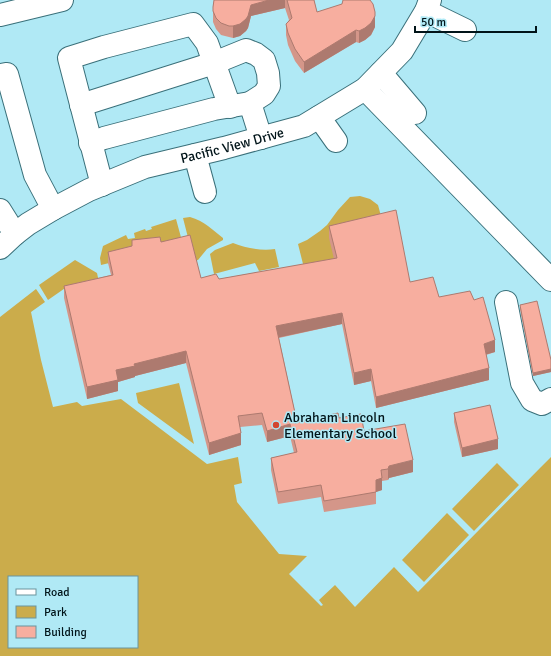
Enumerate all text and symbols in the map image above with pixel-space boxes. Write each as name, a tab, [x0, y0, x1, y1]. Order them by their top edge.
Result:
scale bar	[415, 8, 536, 34]
text: 50 m	[421, 15, 446, 30]
street label: Pacific View Drive	[179, 124, 286, 167]
place label: Abraham Lincoln Elementary School	[284, 409, 397, 442]
marker: Abraham Lincoln Elementary School	[271, 420, 281, 430]
legend	[8, 576, 138, 648]
text: Road	[44, 585, 70, 600]
text: Park	[44, 605, 67, 620]
text: Building	[44, 625, 87, 640]

